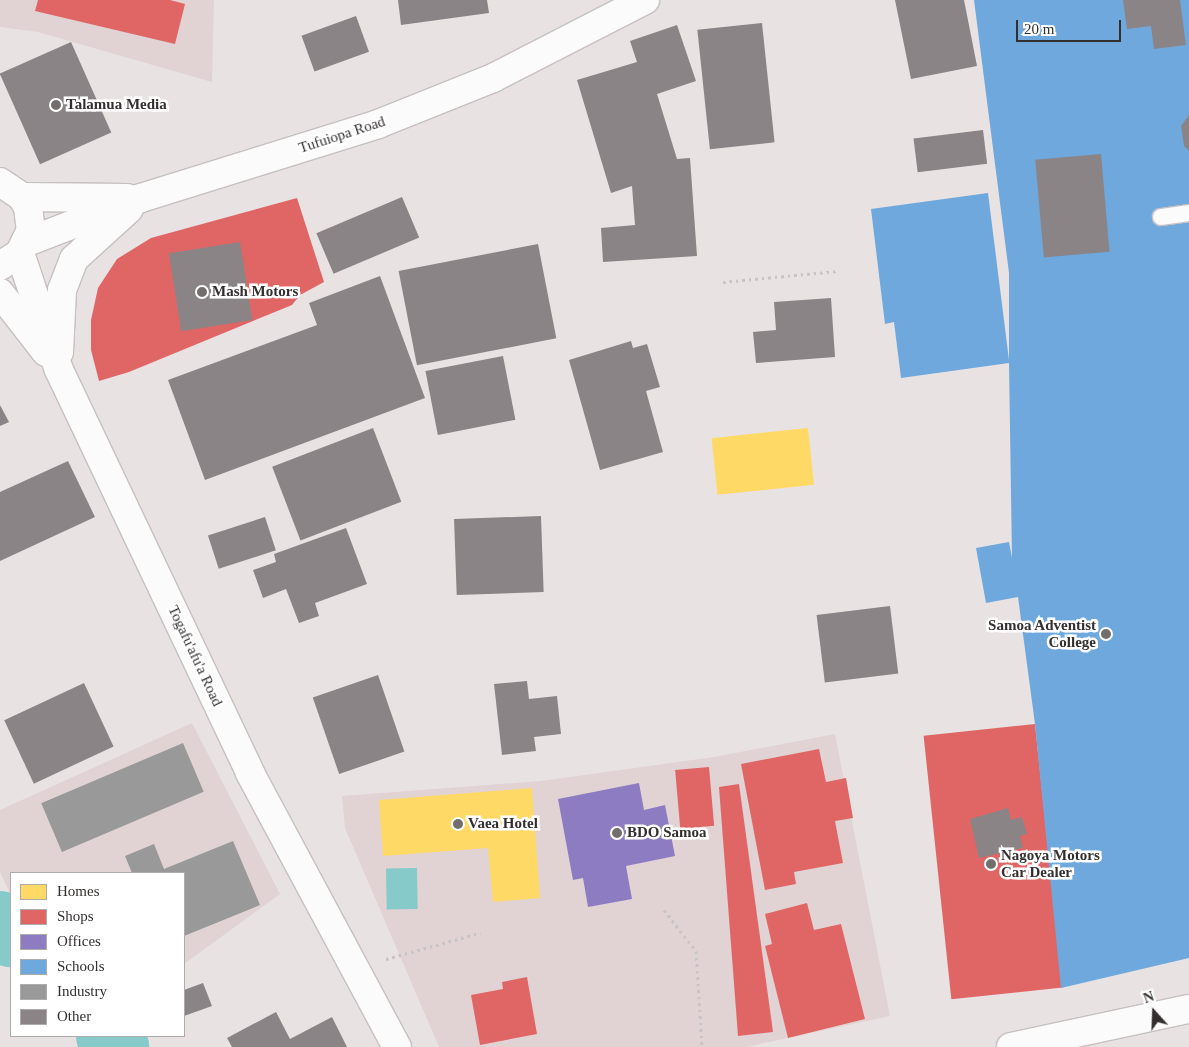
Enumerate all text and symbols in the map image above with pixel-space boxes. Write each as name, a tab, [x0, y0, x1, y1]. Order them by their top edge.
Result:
scale bar	[1019, 10, 1124, 42]
text: 20 m	[1024, 21, 1054, 37]
place label: Talamua Media	[66, 96, 167, 114]
marker: Talamua Media	[50, 99, 62, 111]
street label: Tufuiopa Road	[296, 113, 388, 157]
place label: Mash Motors	[212, 283, 298, 301]
marker: Mash Motors	[196, 286, 208, 298]
street label: Togafu'afu'a Road	[164, 603, 226, 709]
place label: Samoa Adventist College	[987, 616, 1096, 651]
marker: Samoa Adventist College	[1100, 628, 1112, 640]
place label: Vaea Hotel	[468, 815, 538, 833]
marker: Vaea Hotel	[452, 818, 464, 830]
place label: BDO Samoa	[627, 824, 707, 842]
marker: BDO Samoa	[611, 827, 623, 839]
place label: Nagoya Motors Car Dealer	[1001, 846, 1100, 881]
marker: Nagoya Motors Car Dealer	[985, 858, 997, 870]
legend	[10, 872, 185, 1037]
text: Homes	[57, 883, 100, 899]
text: Shops	[57, 908, 94, 924]
text: Offices	[57, 933, 101, 949]
text: Schools	[57, 958, 105, 974]
text: Industry	[57, 983, 107, 999]
north arrow	[1129, 987, 1179, 1037]
text: N	[1141, 989, 1156, 1006]
text: Other	[57, 1008, 91, 1024]

